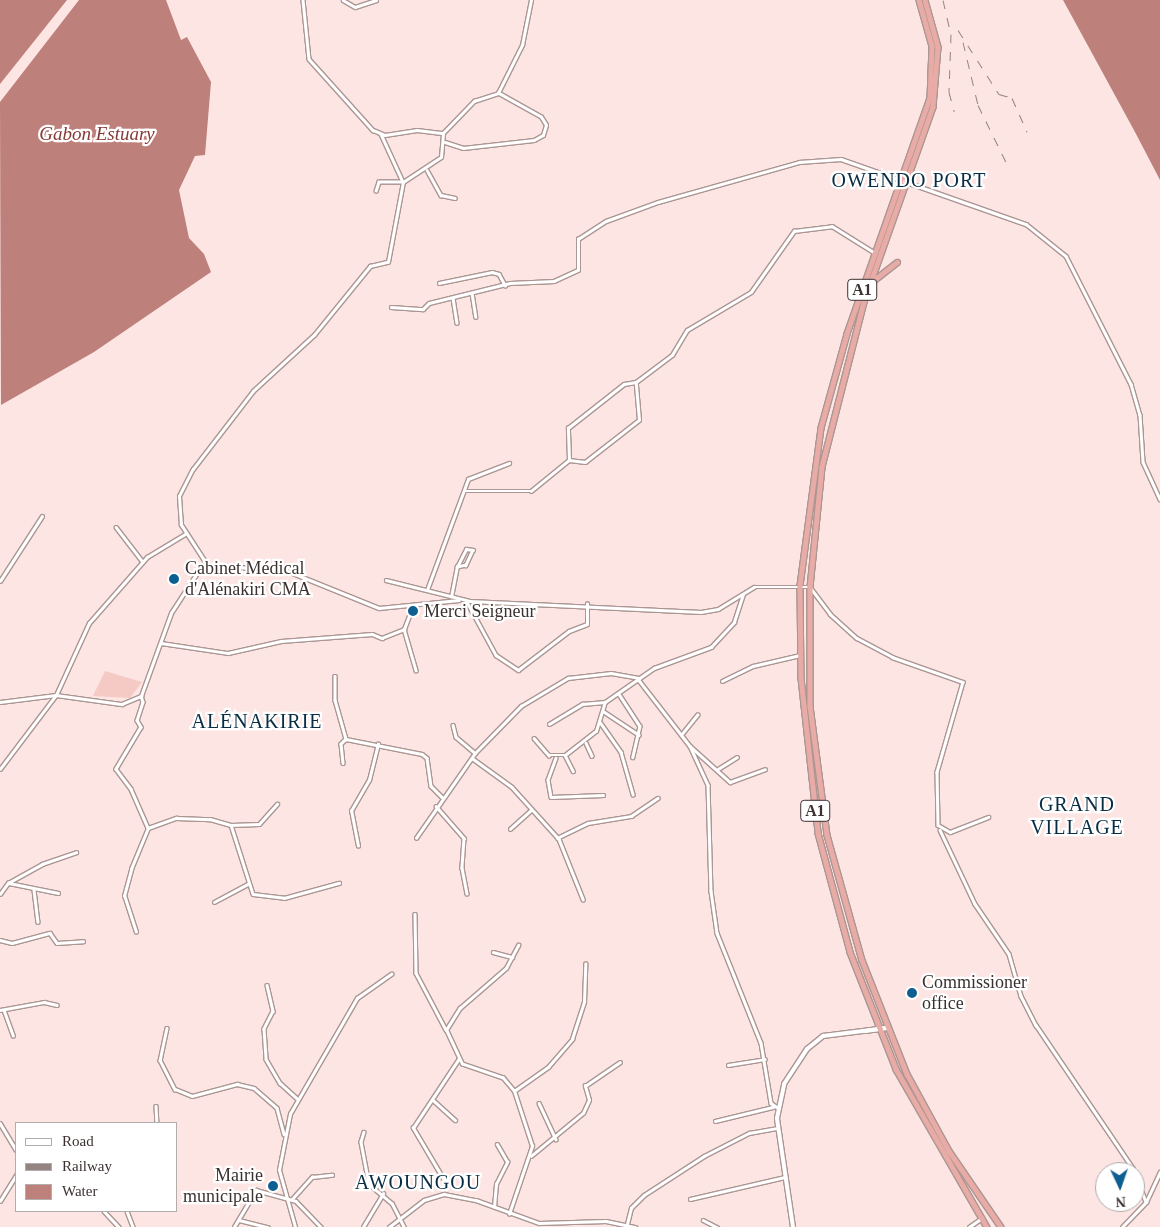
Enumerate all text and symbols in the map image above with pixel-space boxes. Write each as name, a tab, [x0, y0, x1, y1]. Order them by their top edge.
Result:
water label: Gabon Estuary	[39, 123, 155, 145]
district label: OWENDO PORT	[830, 168, 988, 192]
road number: A1	[847, 276, 877, 304]
place label: Cabinet Médical d'Alénakiri CMA	[185, 558, 311, 600]
marker: Cabinet Médical d'Alénakiri CMA	[167, 572, 181, 586]
place label: Merci Seigneur	[424, 600, 535, 622]
marker: Merci Seigneur	[406, 604, 420, 618]
district label: ALÉNAKIRIE	[190, 709, 324, 733]
district label: GRAND VILLAGE	[1029, 792, 1125, 839]
road number: A1	[800, 798, 830, 824]
place label: Commissioner office	[922, 972, 1027, 1014]
marker: Commissioner office	[906, 987, 918, 999]
legend	[15, 1122, 178, 1212]
text: Road	[62, 1133, 94, 1149]
text: Railway	[62, 1158, 112, 1174]
north arrow	[1095, 1162, 1145, 1212]
place label: Mairie municipale	[183, 1165, 263, 1208]
district label: AWOUNGOU	[354, 1170, 482, 1194]
marker: Mairie municipale	[267, 1180, 279, 1192]
text: Water	[62, 1183, 97, 1199]
text: N	[1115, 1194, 1126, 1209]

